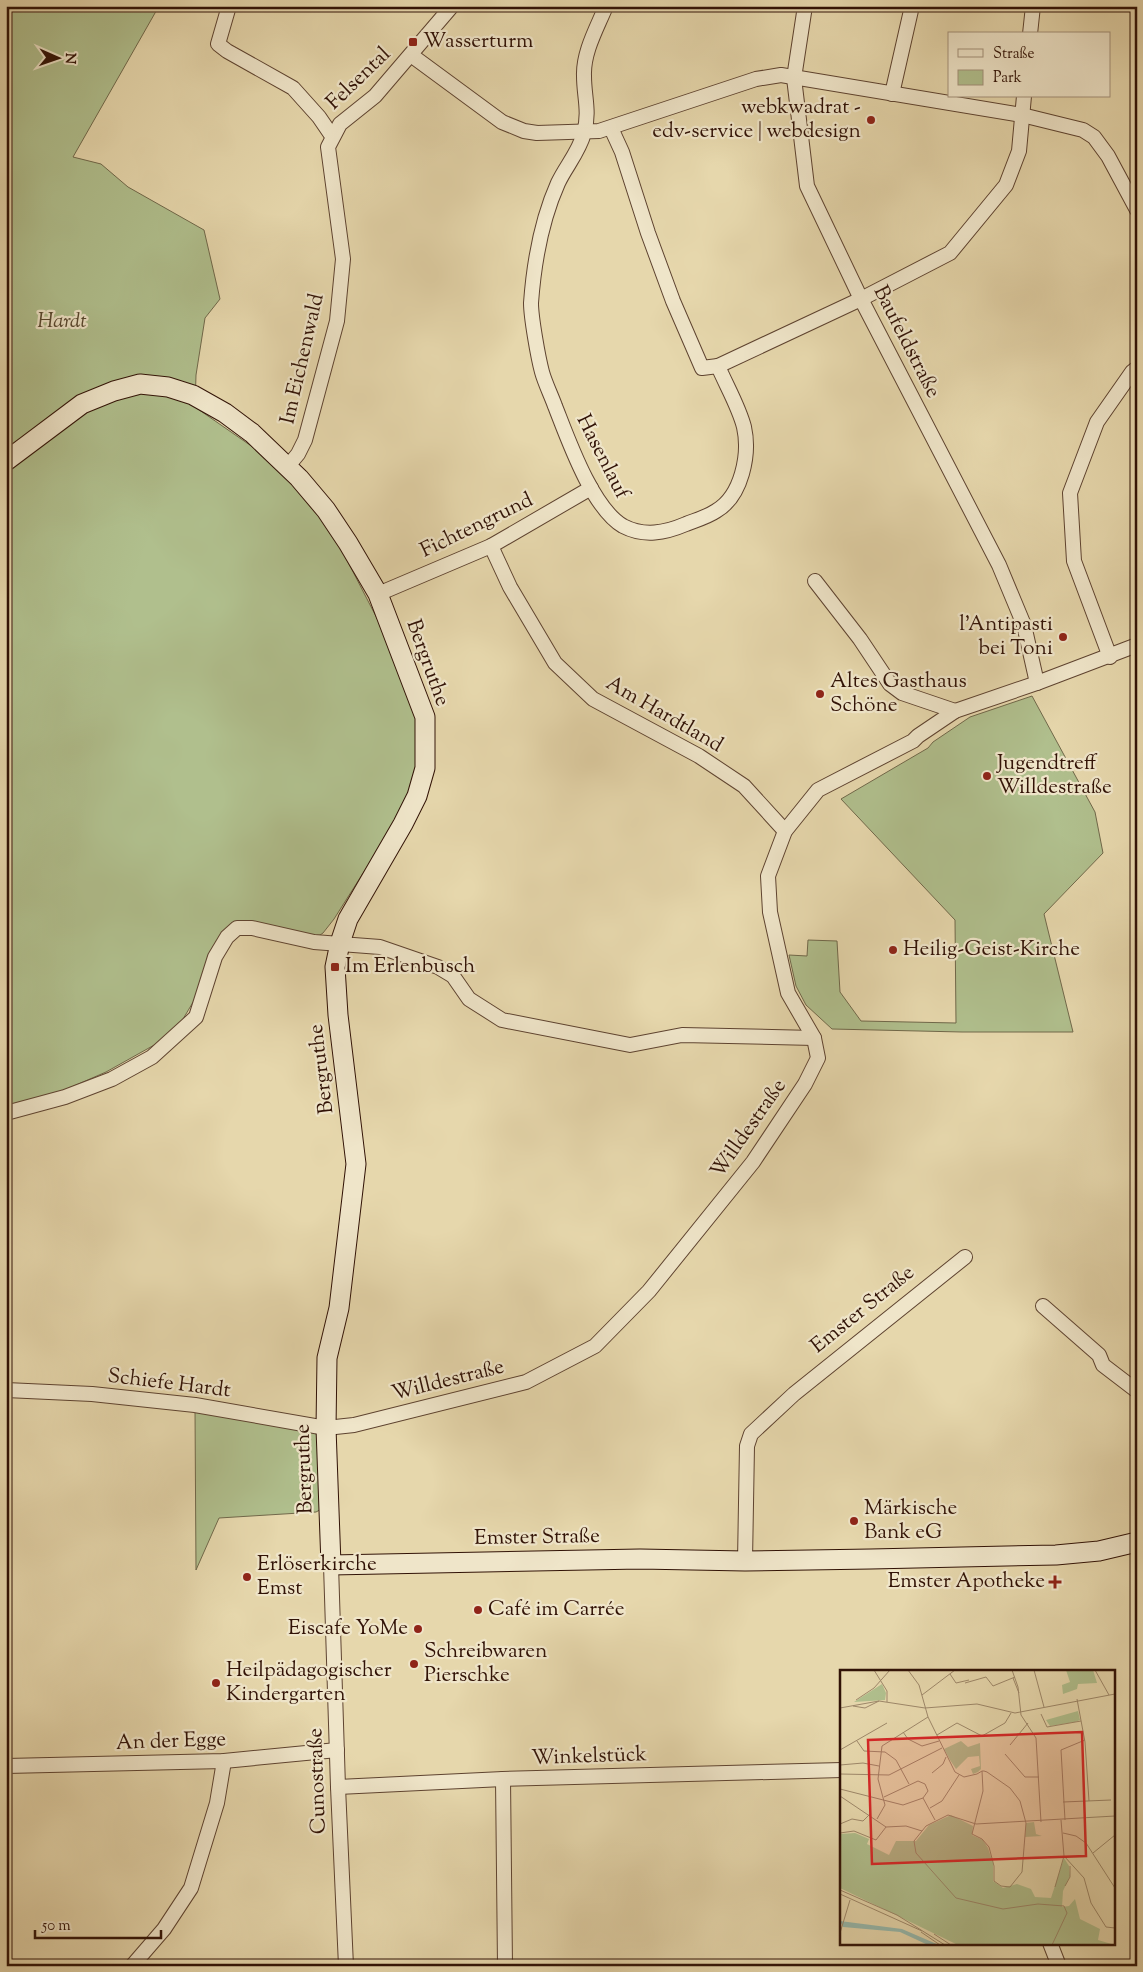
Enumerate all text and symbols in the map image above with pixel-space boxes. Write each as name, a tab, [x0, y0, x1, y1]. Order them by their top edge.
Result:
place label: Wasserturm	[423, 27, 533, 57]
north arrow	[32, 32, 82, 82]
legend	[948, 32, 1110, 98]
marker: Wasserturm	[407, 36, 419, 48]
street label: Felsental	[320, 40, 398, 118]
text: Straße	[993, 44, 1035, 65]
text: N	[59, 52, 79, 64]
text: Park	[993, 68, 1022, 89]
place label: webkwadrat - edv-service | webdesign	[652, 93, 861, 147]
marker: webkwadrat - edv-service | webdesign	[865, 114, 877, 126]
street label: Baufeldstraße	[865, 281, 947, 403]
street label: Im Eichenwald	[273, 291, 333, 427]
park label: Hardt	[37, 307, 87, 337]
street label: Hasenlauf	[568, 409, 637, 506]
street label: Fichtengrund	[416, 486, 539, 566]
place label: l'Antipasti bei Toni	[959, 610, 1053, 664]
street label: Bergruthe	[397, 615, 457, 711]
marker: l'Antipasti bei Toni	[1057, 631, 1069, 643]
place label: Altes Gasthaus Schöne	[830, 667, 967, 721]
street label: Am Hardtland	[600, 669, 728, 761]
marker: Altes Gasthaus Schöne	[814, 688, 826, 700]
place label: Jugendtreff Willdestraße	[996, 749, 1112, 803]
marker: Jugendtreff Willdestraße	[981, 770, 993, 782]
place label: Heilig-Geist-Kirche	[903, 935, 1080, 965]
marker: Heilig-Geist-Kirche	[887, 944, 899, 956]
place label: Im Erlenbusch	[345, 952, 475, 982]
marker: Im Erlenbusch	[329, 961, 341, 973]
street label: Bergruthe	[302, 1022, 342, 1116]
street label: Willdestraße	[704, 1073, 794, 1185]
street label: Emster Straße	[805, 1259, 921, 1361]
street label: Willdestraße	[389, 1353, 507, 1409]
street label: Schiefe Hardt	[106, 1362, 232, 1406]
street label: Bergruthe	[288, 1423, 322, 1515]
place label: Märkische Bank eG	[864, 1494, 957, 1548]
marker: Märkische Bank eG	[848, 1515, 860, 1527]
street label: Emster Straße	[474, 1522, 600, 1554]
place label: Erlöserkirche Emst	[257, 1550, 377, 1604]
place label: Emster Apotheke	[888, 1567, 1045, 1597]
marker: Erlöserkirche Emst	[241, 1571, 253, 1583]
marker: Emster Apotheke	[1049, 1576, 1061, 1588]
place label: Café im Carrée	[488, 1595, 625, 1625]
marker: Café im Carrée	[472, 1604, 484, 1616]
place label: Eiscafe YoMe	[288, 1614, 408, 1644]
marker: Eiscafe YoMe	[412, 1623, 424, 1635]
place label: Schreibwaren Pierschke	[424, 1637, 547, 1691]
place label: Heilpädagogischer Kindergarten	[226, 1656, 392, 1710]
marker: Schreibwaren Pierschke	[408, 1658, 420, 1670]
inset map	[840, 1670, 1116, 1944]
marker: Heilpädagogischer Kindergarten	[210, 1677, 222, 1689]
street label: An der Egge	[115, 1725, 227, 1759]
street label: Cunostraße	[301, 1727, 335, 1835]
street label: Winkelstück	[531, 1740, 648, 1774]
scale bar	[35, 1907, 161, 1939]
text: 50 m	[41, 1916, 71, 1937]

